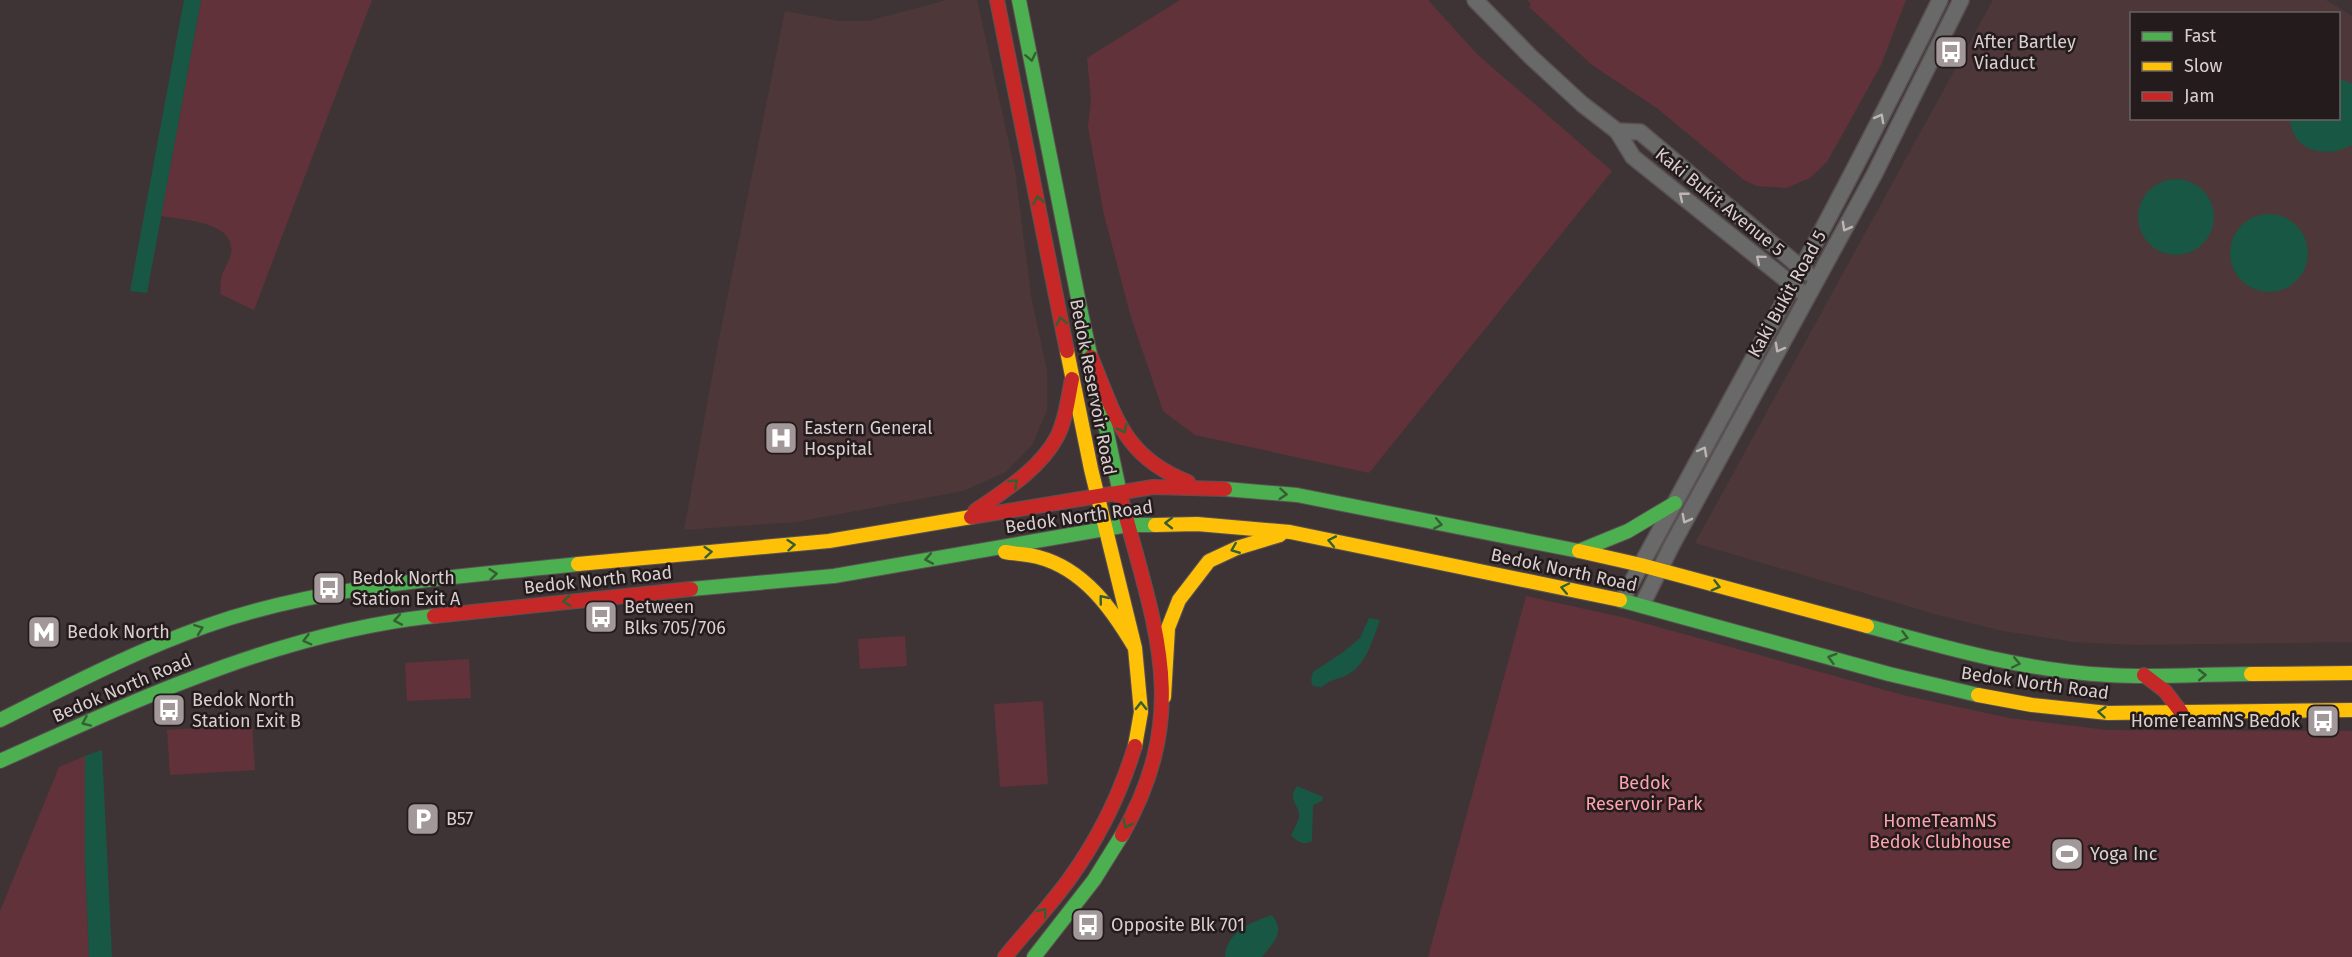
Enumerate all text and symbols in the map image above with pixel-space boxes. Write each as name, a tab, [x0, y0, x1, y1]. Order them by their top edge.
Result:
legend	[2130, 12, 2340, 120]
text: Fast	[2184, 25, 2217, 47]
place label: After Bartley Viaduct	[1974, 31, 2076, 74]
bus stop icon: After Bartley Viaduct	[1933, 34, 1969, 70]
one-way arrow	[1023, 52, 1036, 62]
text: Slow	[2184, 55, 2223, 77]
text: Jam	[2184, 85, 2215, 107]
one-way arrow	[1873, 114, 1884, 125]
street label: Kaki Bukit Avenue 5	[1651, 143, 1789, 261]
one-way arrow	[1678, 193, 1689, 204]
one-way arrow	[1032, 195, 1045, 205]
one-way arrow	[1842, 220, 1853, 231]
street label: Kaki Bukit Road 5	[1743, 227, 1831, 361]
one-way arrow	[1756, 255, 1767, 266]
street label: Bedok Reservoir Road	[1065, 297, 1121, 477]
one-way arrow	[1055, 316, 1068, 326]
one-way arrow	[1775, 342, 1786, 352]
place label: Eastern General Hospital	[804, 417, 932, 460]
hospital icon: Eastern General Hospital	[763, 420, 799, 456]
one-way arrow	[1116, 423, 1127, 434]
one-way arrow	[1696, 447, 1707, 458]
one-way arrow	[1006, 480, 1017, 491]
one-way arrow	[1279, 487, 1288, 500]
street label: Bedok North Road	[1004, 496, 1154, 538]
one-way arrow	[1682, 513, 1693, 523]
one-way arrow	[1165, 517, 1174, 529]
one-way arrow	[1433, 517, 1443, 530]
one-way arrow	[1328, 535, 1338, 548]
one-way arrow	[786, 539, 796, 552]
one-way arrow	[1230, 542, 1241, 554]
street label: Bedok North Road	[1489, 544, 1639, 596]
one-way arrow	[704, 546, 713, 559]
one-way arrow	[924, 552, 934, 565]
street label: Bedok North Road	[523, 561, 673, 599]
place label: Bedok North Station Exit A	[352, 567, 461, 610]
one-way arrow	[489, 568, 498, 581]
bus stop icon: Bedok North Station Exit A	[311, 570, 347, 606]
one-way arrow	[1711, 578, 1721, 591]
one-way arrow	[1560, 582, 1570, 595]
one-way arrow	[562, 594, 571, 607]
one-way arrow	[1099, 595, 1110, 606]
place label: Between Blks 705/706	[624, 596, 726, 639]
bus stop icon: Between Blks 705/706	[583, 599, 619, 635]
metro station icon: Bedok North	[26, 614, 62, 650]
one-way arrow	[394, 614, 403, 626]
place label: Bedok North	[67, 621, 170, 643]
one-way arrow	[193, 623, 204, 636]
one-way arrow	[1899, 629, 1909, 642]
one-way arrow	[302, 632, 312, 645]
street label: Bedok North Road	[49, 649, 195, 727]
one-way arrow	[1827, 653, 1838, 665]
one-way arrow	[2010, 656, 2020, 669]
street label: Bedok North Road	[1960, 662, 2110, 704]
one-way arrow	[2198, 669, 2207, 681]
place label: Bedok North Station Exit B	[192, 689, 301, 732]
bus stop icon: Bedok North Station Exit B	[151, 692, 187, 728]
one-way arrow	[1135, 701, 1147, 710]
bus stop icon: HomeTeamNS Bedok	[2305, 703, 2341, 739]
one-way arrow	[2097, 706, 2106, 719]
place label: HomeTeamNS Bedok	[2131, 710, 2301, 732]
one-way arrow	[82, 715, 93, 727]
park label: Bedok Reservoir Park	[1585, 772, 1703, 815]
parking icon: B57	[405, 801, 441, 837]
place label: B57	[446, 808, 473, 830]
park label: HomeTeamNS Bedok Clubhouse	[1869, 810, 2011, 853]
one-way arrow	[1123, 817, 1134, 828]
sports icon: Yoga Inc	[2049, 836, 2085, 872]
place label: Yoga Inc	[2090, 843, 2158, 865]
bus stop icon: Opposite Blk 701	[1070, 907, 1106, 943]
one-way arrow	[1036, 908, 1047, 919]
place label: Opposite Blk 701	[1111, 914, 1245, 936]

